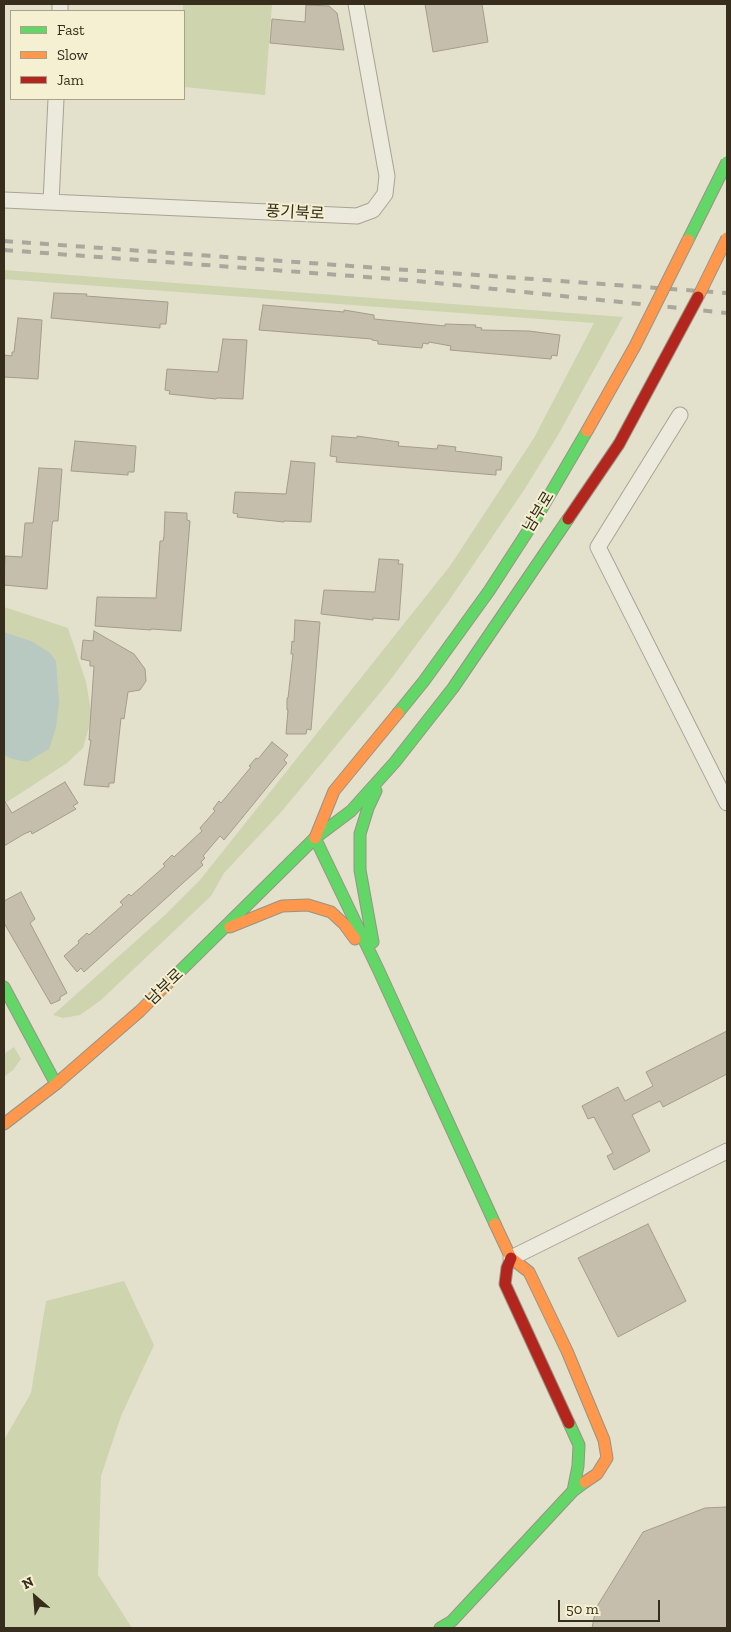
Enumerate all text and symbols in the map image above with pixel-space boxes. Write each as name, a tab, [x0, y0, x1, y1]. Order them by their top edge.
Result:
legend	[10, 10, 185, 100]
text: Fast	[57, 21, 85, 39]
text: Slow	[57, 46, 88, 64]
text: Jam	[57, 71, 84, 89]
street label: 풍기북로	[265, 202, 325, 224]
street label: 남부로	[519, 488, 559, 536]
street label: 남부로	[142, 965, 188, 1009]
north arrow	[10, 1572, 60, 1622]
text: N	[19, 1573, 37, 1593]
scale bar	[561, 1590, 664, 1622]
text: 50 m	[566, 1600, 599, 1618]

